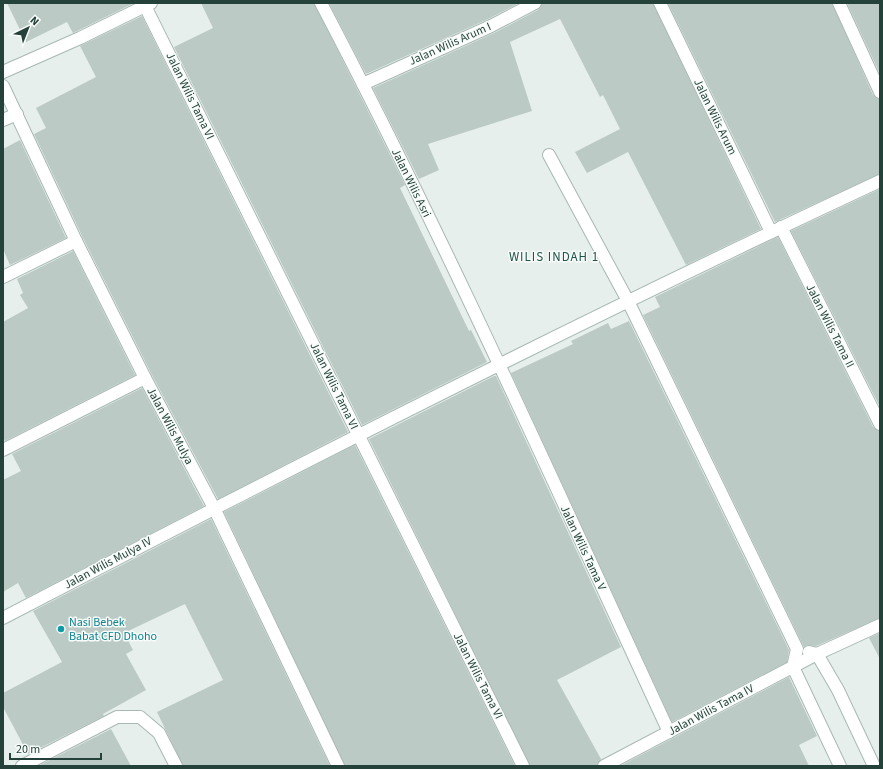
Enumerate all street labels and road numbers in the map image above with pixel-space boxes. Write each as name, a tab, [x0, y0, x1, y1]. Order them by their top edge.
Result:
street label: Jalan Wilis Arum I	[406, 18, 494, 70]
street label: Jalan Wilis Tama VI	[162, 50, 218, 142]
street label: Jalan Wilis Arum	[689, 76, 741, 158]
street label: Jalan Wilis Asri	[387, 146, 435, 220]
street label: Jalan Wilis Tama II	[802, 281, 858, 371]
street label: Jalan Wilis Tama VI	[306, 340, 362, 432]
street label: Jalan Wilis Mulya	[142, 384, 198, 468]
street label: Jalan Wilis Tama V	[556, 503, 610, 594]
street label: Jalan Wilis Mulya IV	[61, 532, 156, 593]
street label: Jalan Wilis Tama VI	[449, 630, 507, 722]
street label: Jalan Wilis Tama IV	[665, 680, 758, 740]

